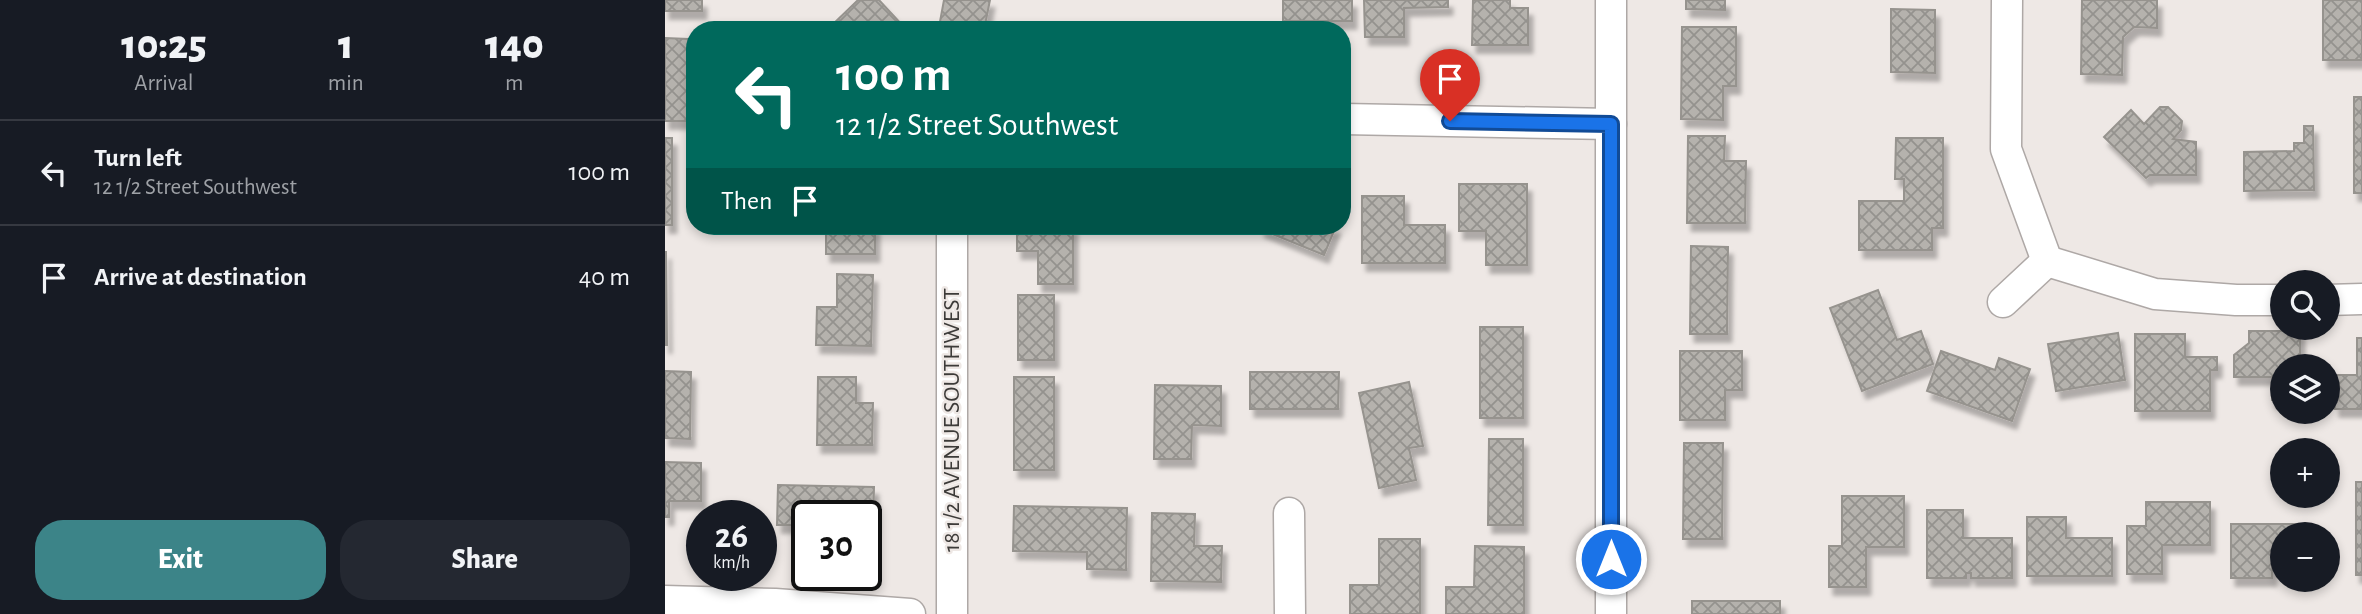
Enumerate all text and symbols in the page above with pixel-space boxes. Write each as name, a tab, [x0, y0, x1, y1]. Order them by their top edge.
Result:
text: 10:25	[121, 24, 207, 66]
text: 1	[338, 24, 353, 66]
text: 140	[485, 24, 544, 66]
icon: left	[721, 49, 812, 140]
pin	[1420, 49, 1480, 121]
text: 100 m	[836, 51, 952, 100]
icon: arrive	[1431, 60, 1469, 98]
text: Arrival	[134, 72, 193, 95]
text: min	[328, 72, 364, 95]
text: m	[505, 72, 524, 95]
text: 12 1/2 Street Southwest	[836, 109, 1118, 141]
text: Turn left	[94, 145, 182, 171]
icon: left	[35, 154, 73, 192]
text: 100 m	[569, 159, 630, 185]
text: 12 1/2 Street Southwest	[94, 176, 297, 199]
icon: arrive	[786, 182, 824, 220]
text: Then	[721, 188, 772, 214]
icon: arrive	[35, 259, 73, 297]
text: Arrive at destination	[94, 264, 307, 290]
text: 40 m	[579, 264, 630, 290]
map controls	[2270, 270, 2340, 592]
button: search	[2270, 270, 2340, 340]
street label: 18 1/2 AVENUE SOUTHWEST	[940, 288, 964, 552]
button: layers	[2270, 354, 2340, 424]
button: +	[2270, 438, 2340, 508]
speed limit sign: 30	[791, 500, 882, 591]
text: 26	[715, 519, 748, 554]
button: Exit	[35, 520, 326, 600]
button: Share	[340, 520, 630, 600]
position arrow	[1574, 522, 1648, 596]
button: −	[2270, 522, 2340, 592]
text: km/h	[713, 554, 750, 572]

